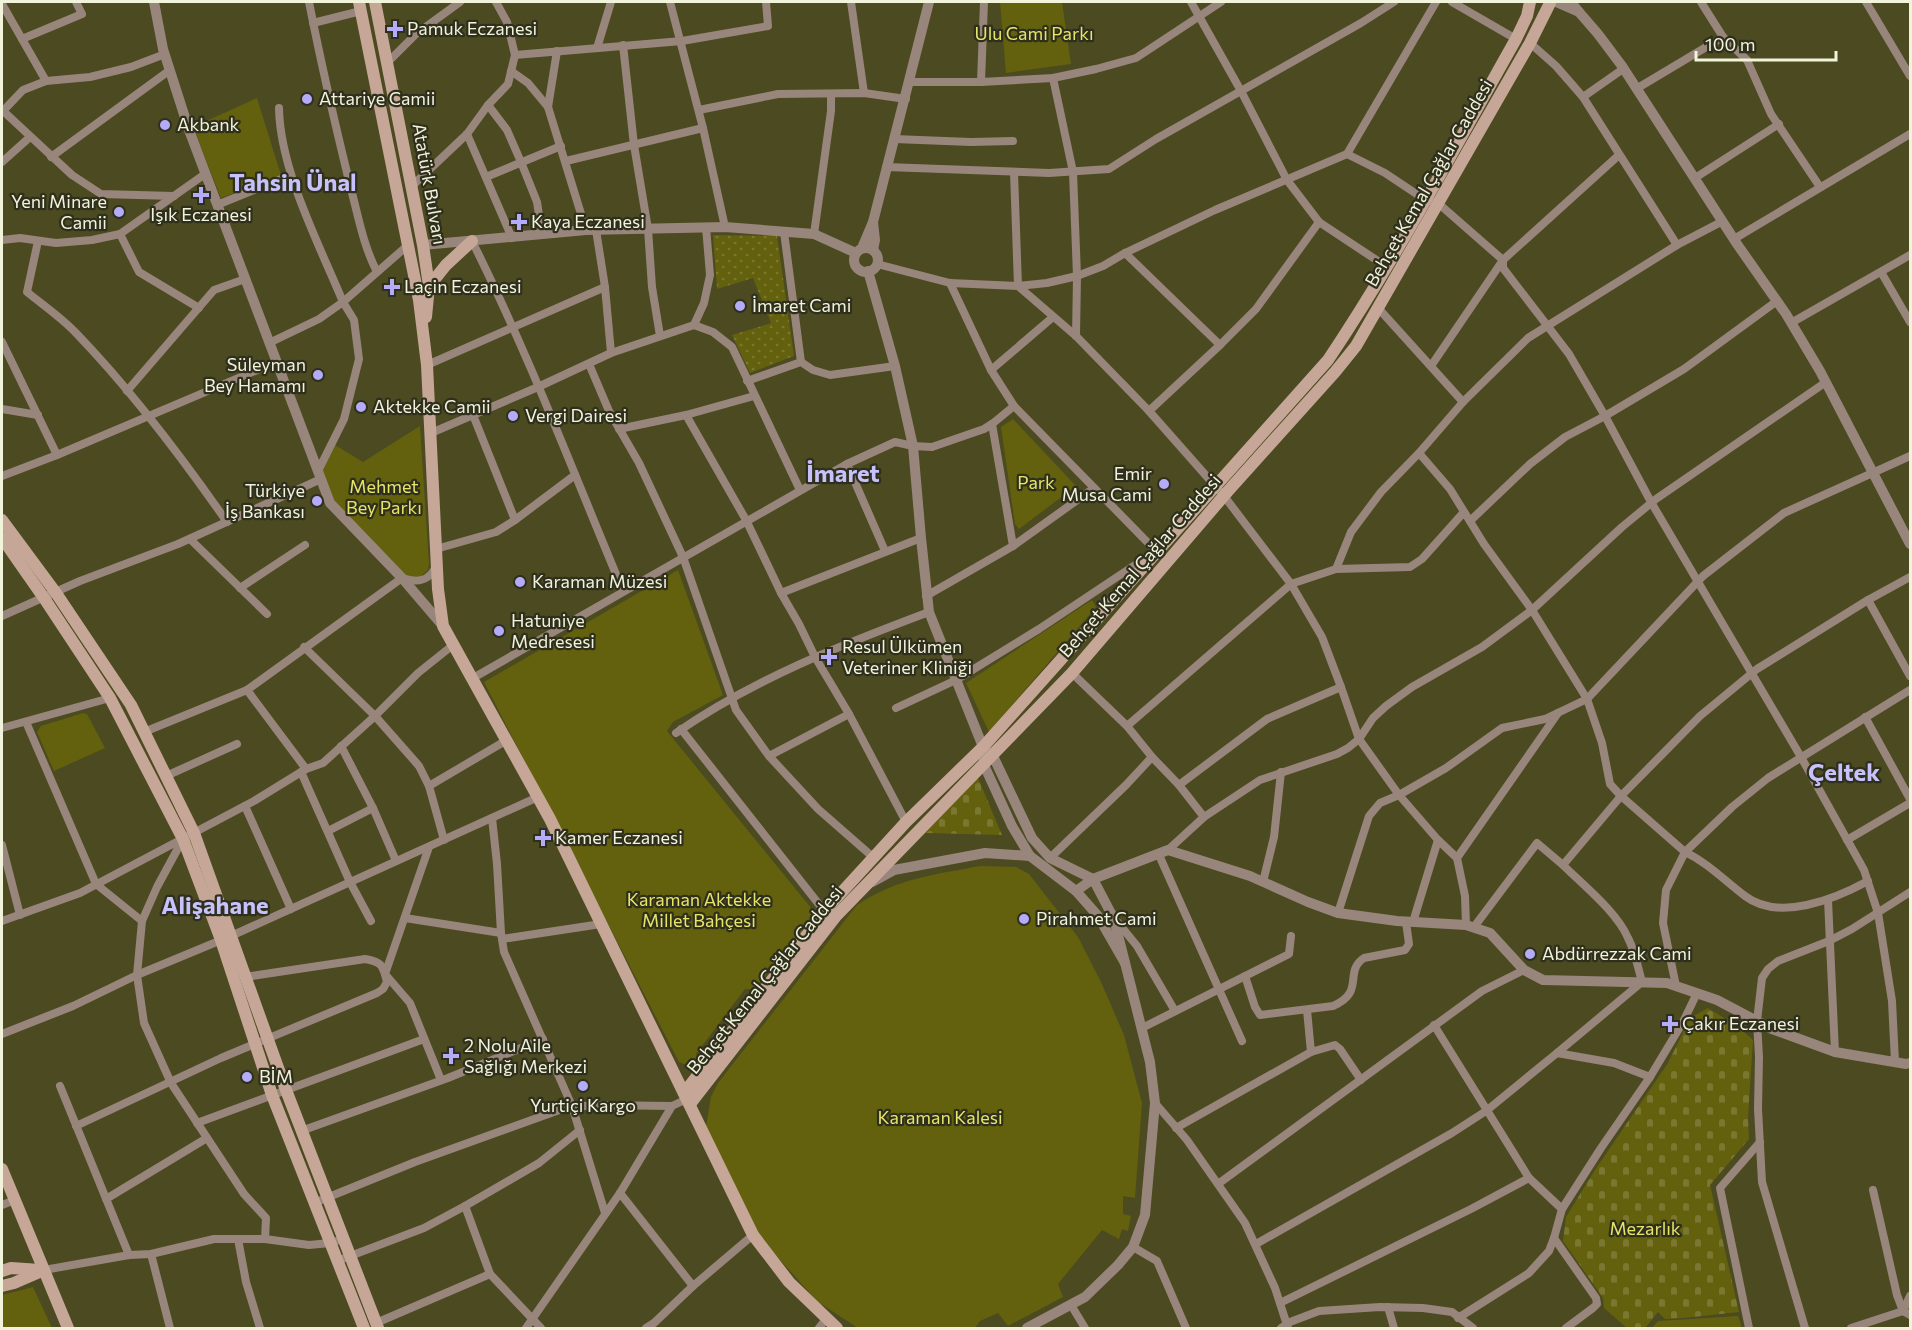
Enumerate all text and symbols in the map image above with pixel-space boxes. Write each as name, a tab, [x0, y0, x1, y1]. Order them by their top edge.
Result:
place label: Pamuk Eczanesi	[407, 17, 537, 39]
marker: Pamuk Eczanesi	[388, 22, 402, 36]
park label: Ulu Cami Parkı	[974, 22, 1094, 44]
scale bar	[1696, 24, 1836, 62]
text: 100 m	[1705, 33, 1755, 55]
street label: Behçet Kemal Çağlar Caddesi	[1360, 75, 1497, 290]
place label: Attariye Camii	[319, 87, 435, 109]
marker: Attariye Camii	[300, 92, 314, 106]
place label: Akbank	[177, 113, 240, 135]
marker: Akbank	[158, 118, 172, 132]
street label: Atatürk Bulvarı	[408, 121, 451, 246]
district label: Tahsin Ünal	[229, 167, 357, 196]
marker: Işık Eczanesi	[194, 188, 208, 202]
place label: Yeni Minare Camii	[11, 190, 107, 233]
place label: Işık Eczanesi	[150, 203, 252, 225]
marker: Yeni Minare Camii	[112, 205, 126, 219]
place label: Kaya Eczanesi	[531, 210, 645, 232]
marker: Kaya Eczanesi	[512, 215, 526, 229]
place label: Laçin Eczanesi	[404, 275, 522, 297]
marker: Laçin Eczanesi	[385, 280, 399, 294]
place label: İmaret Cami	[752, 294, 851, 316]
marker: İmaret Cami	[733, 299, 747, 313]
place label: Süleyman Bey Hamamı	[204, 353, 306, 396]
marker: Süleyman Bey Hamamı	[311, 368, 325, 382]
place label: Aktekke Camii	[373, 395, 491, 417]
marker: Aktekke Camii	[354, 400, 368, 414]
place label: Vergi Dairesi	[525, 404, 627, 426]
marker: Vergi Dairesi	[506, 409, 520, 423]
district label: İmaret	[806, 458, 880, 487]
place label: Emir Musa Cami	[1062, 462, 1152, 505]
street label: Behçet Kemal Çağlar Caddesi	[1054, 469, 1225, 661]
park label: Park	[1017, 471, 1055, 493]
park label: Mehmet Bey Parkı	[346, 475, 422, 518]
marker: Emir Musa Cami	[1157, 477, 1171, 491]
place label: Türkiye İş Bankası	[225, 479, 305, 522]
marker: Türkiye İş Bankası	[310, 494, 324, 508]
place label: Karaman Müzesi	[532, 570, 667, 592]
marker: Karaman Müzesi	[513, 575, 527, 589]
place label: Hatuniye Medresesi	[511, 609, 595, 652]
marker: Hatuniye Medresesi	[492, 624, 506, 638]
place label: Resul Ülkümen Veteriner Kliniği	[842, 635, 972, 678]
marker: Resul Ülkümen Veteriner Kliniği	[820, 648, 838, 666]
district label: Çeltek	[1808, 757, 1880, 786]
place label: Kamer Eczanesi	[555, 826, 683, 848]
marker: Kamer Eczanesi	[536, 831, 550, 845]
street label: Behçet Kemal Çağlar Caddesi	[682, 881, 847, 1078]
park label: Karaman Aktekke Millet Bahçesi	[627, 888, 771, 931]
district label: Alişahane	[161, 890, 269, 919]
place label: Pirahmet Cami	[1036, 907, 1157, 929]
marker: Pirahmet Cami	[1017, 912, 1031, 926]
place label: Abdürrezzak Cami	[1542, 942, 1692, 964]
marker: Abdürrezzak Cami	[1523, 947, 1537, 961]
place label: Çakır Eczanesi	[1682, 1012, 1799, 1034]
marker: Çakır Eczanesi	[1663, 1017, 1677, 1031]
place label: 2 Nolu Aile Sağlığı Merkezi	[464, 1034, 587, 1077]
marker: 2 Nolu Aile Sağlığı Merkezi	[442, 1047, 460, 1065]
place label: BİM	[259, 1065, 293, 1087]
marker: BİM	[240, 1070, 254, 1084]
marker: Yurtiçi Kargo	[576, 1079, 590, 1093]
place label: Yurtiçi Kargo	[530, 1094, 636, 1116]
park label: Karaman Kalesi	[877, 1106, 1003, 1128]
park label: Mezarlık	[1609, 1217, 1681, 1239]

